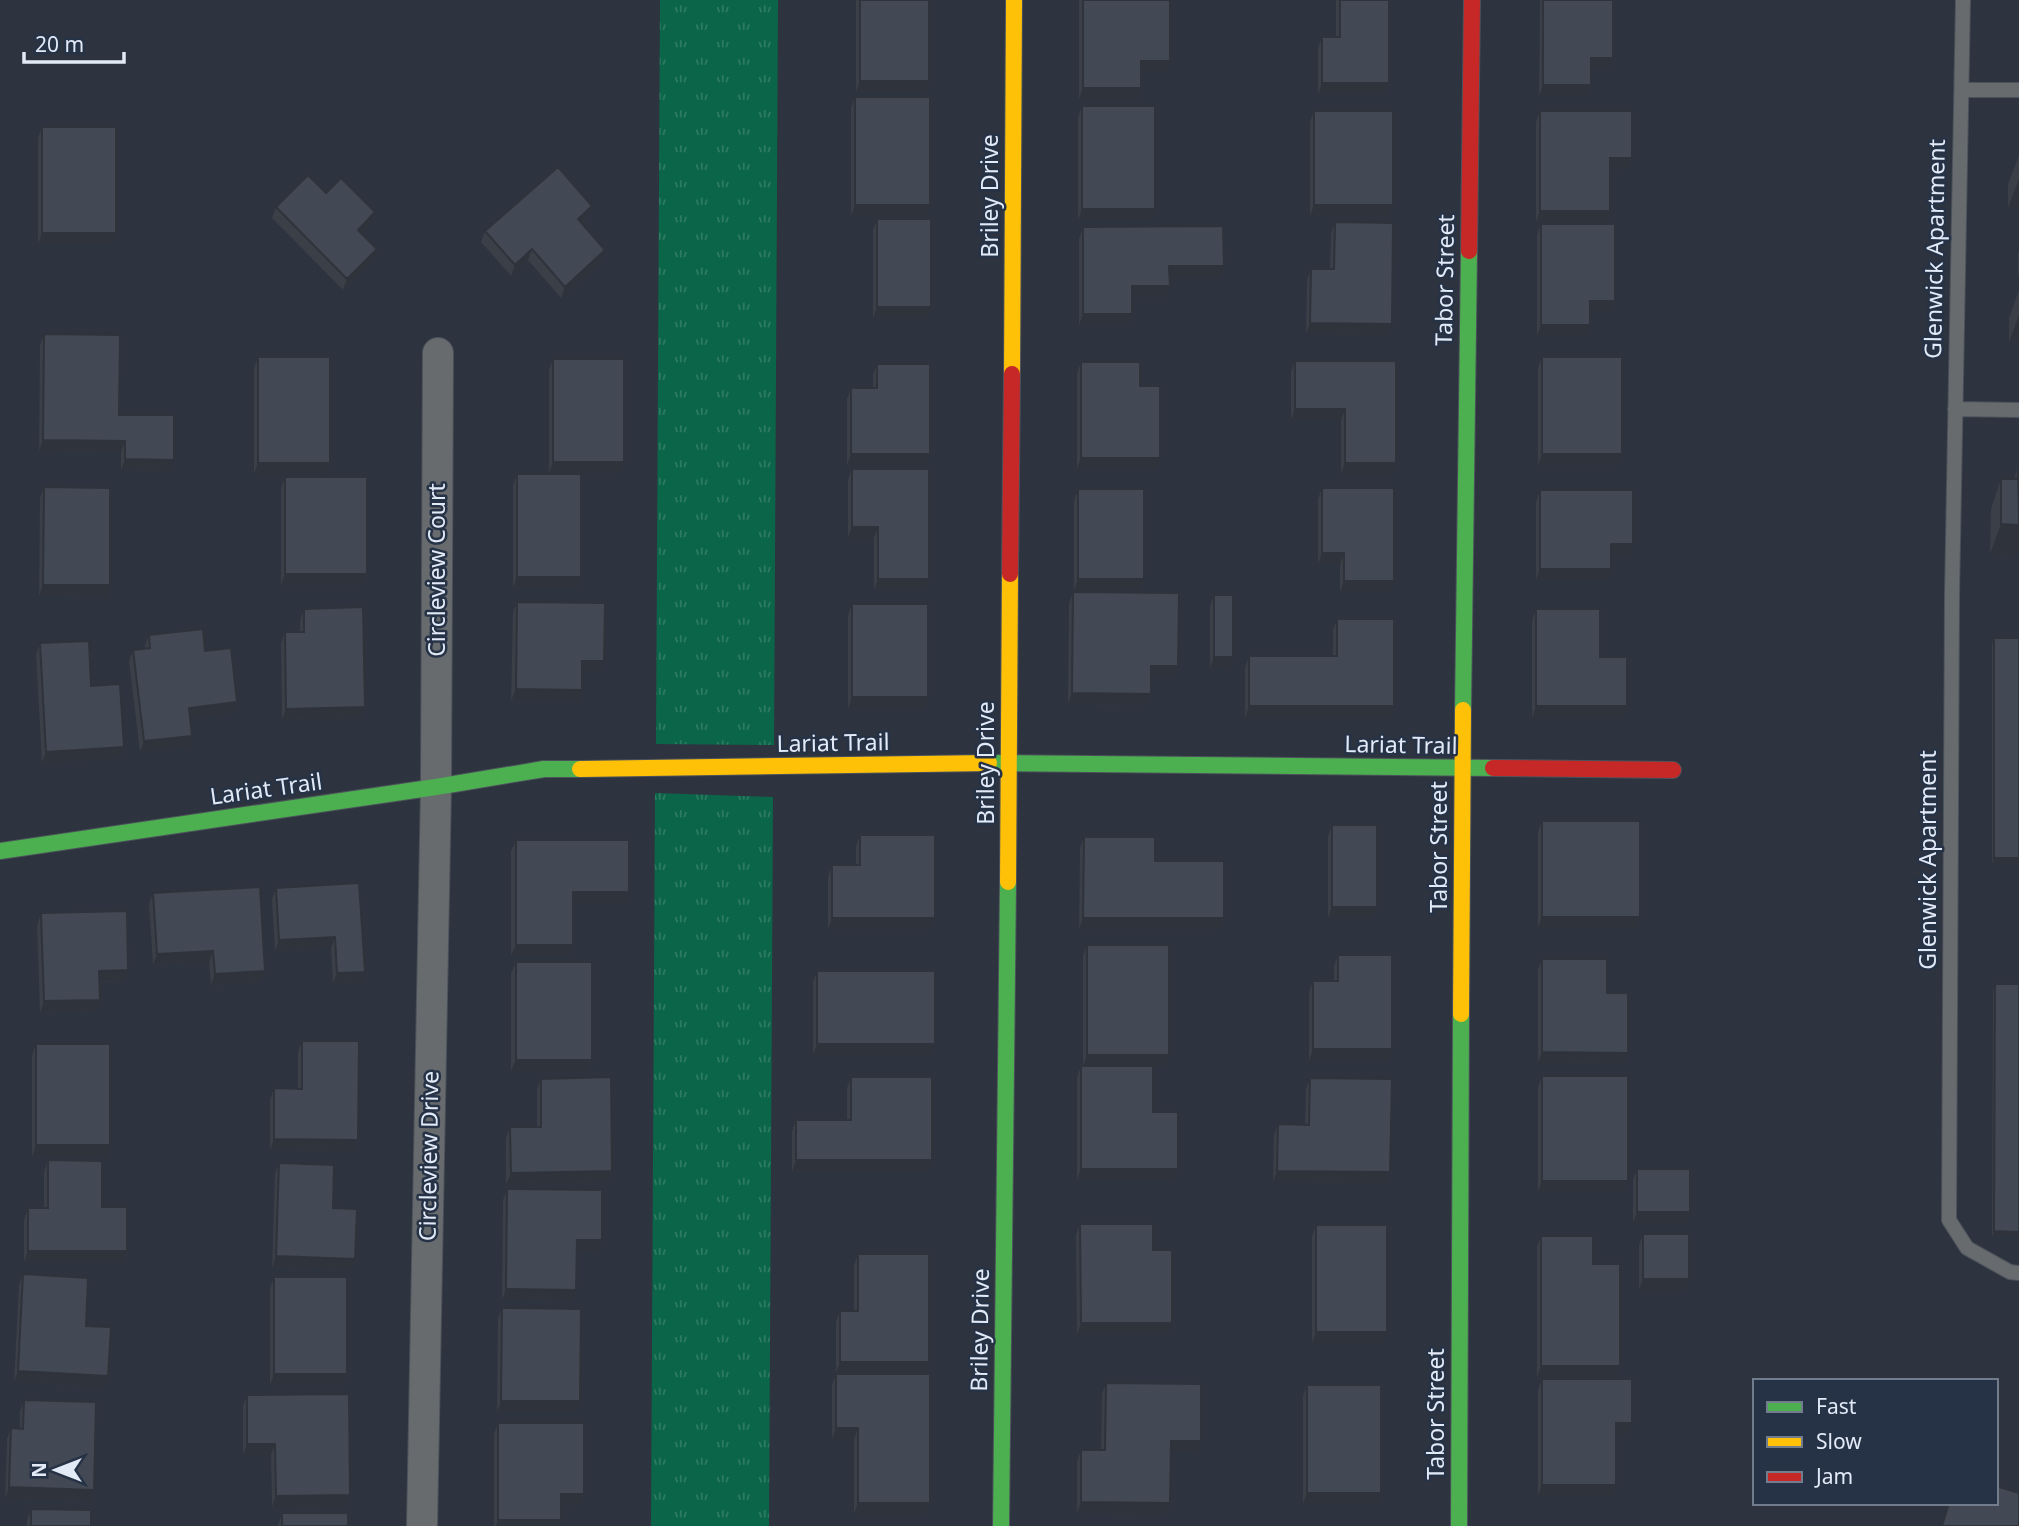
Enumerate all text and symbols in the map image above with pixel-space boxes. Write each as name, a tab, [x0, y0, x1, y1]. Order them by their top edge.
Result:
scale bar	[24, 21, 124, 65]
text: 20 m	[35, 30, 84, 58]
street label: Briley Drive	[973, 134, 1005, 258]
street label: Glenwick Apartment	[1916, 139, 1952, 359]
street label: Tabor Street	[1427, 214, 1461, 346]
street label: Circleview Court	[420, 483, 452, 657]
street label: Briley Drive	[969, 701, 1001, 825]
street label: Lariat Trail	[776, 725, 890, 759]
street label: Lariat Trail	[1344, 727, 1458, 761]
street label: Glenwick Apartment	[1911, 750, 1943, 970]
street label: Lariat Trail	[208, 764, 324, 812]
street label: Tabor Street	[1422, 781, 1454, 913]
street label: Circleview Drive	[411, 1071, 445, 1241]
street label: Briley Drive	[962, 1268, 996, 1392]
street label: Tabor Street	[1419, 1348, 1451, 1480]
legend	[1753, 1379, 1998, 1505]
text: Fast	[1816, 1392, 1857, 1420]
text: Slow	[1816, 1427, 1862, 1455]
north arrow	[21, 1435, 91, 1505]
text: N	[26, 1462, 52, 1478]
text: Jam	[1814, 1462, 1853, 1490]

